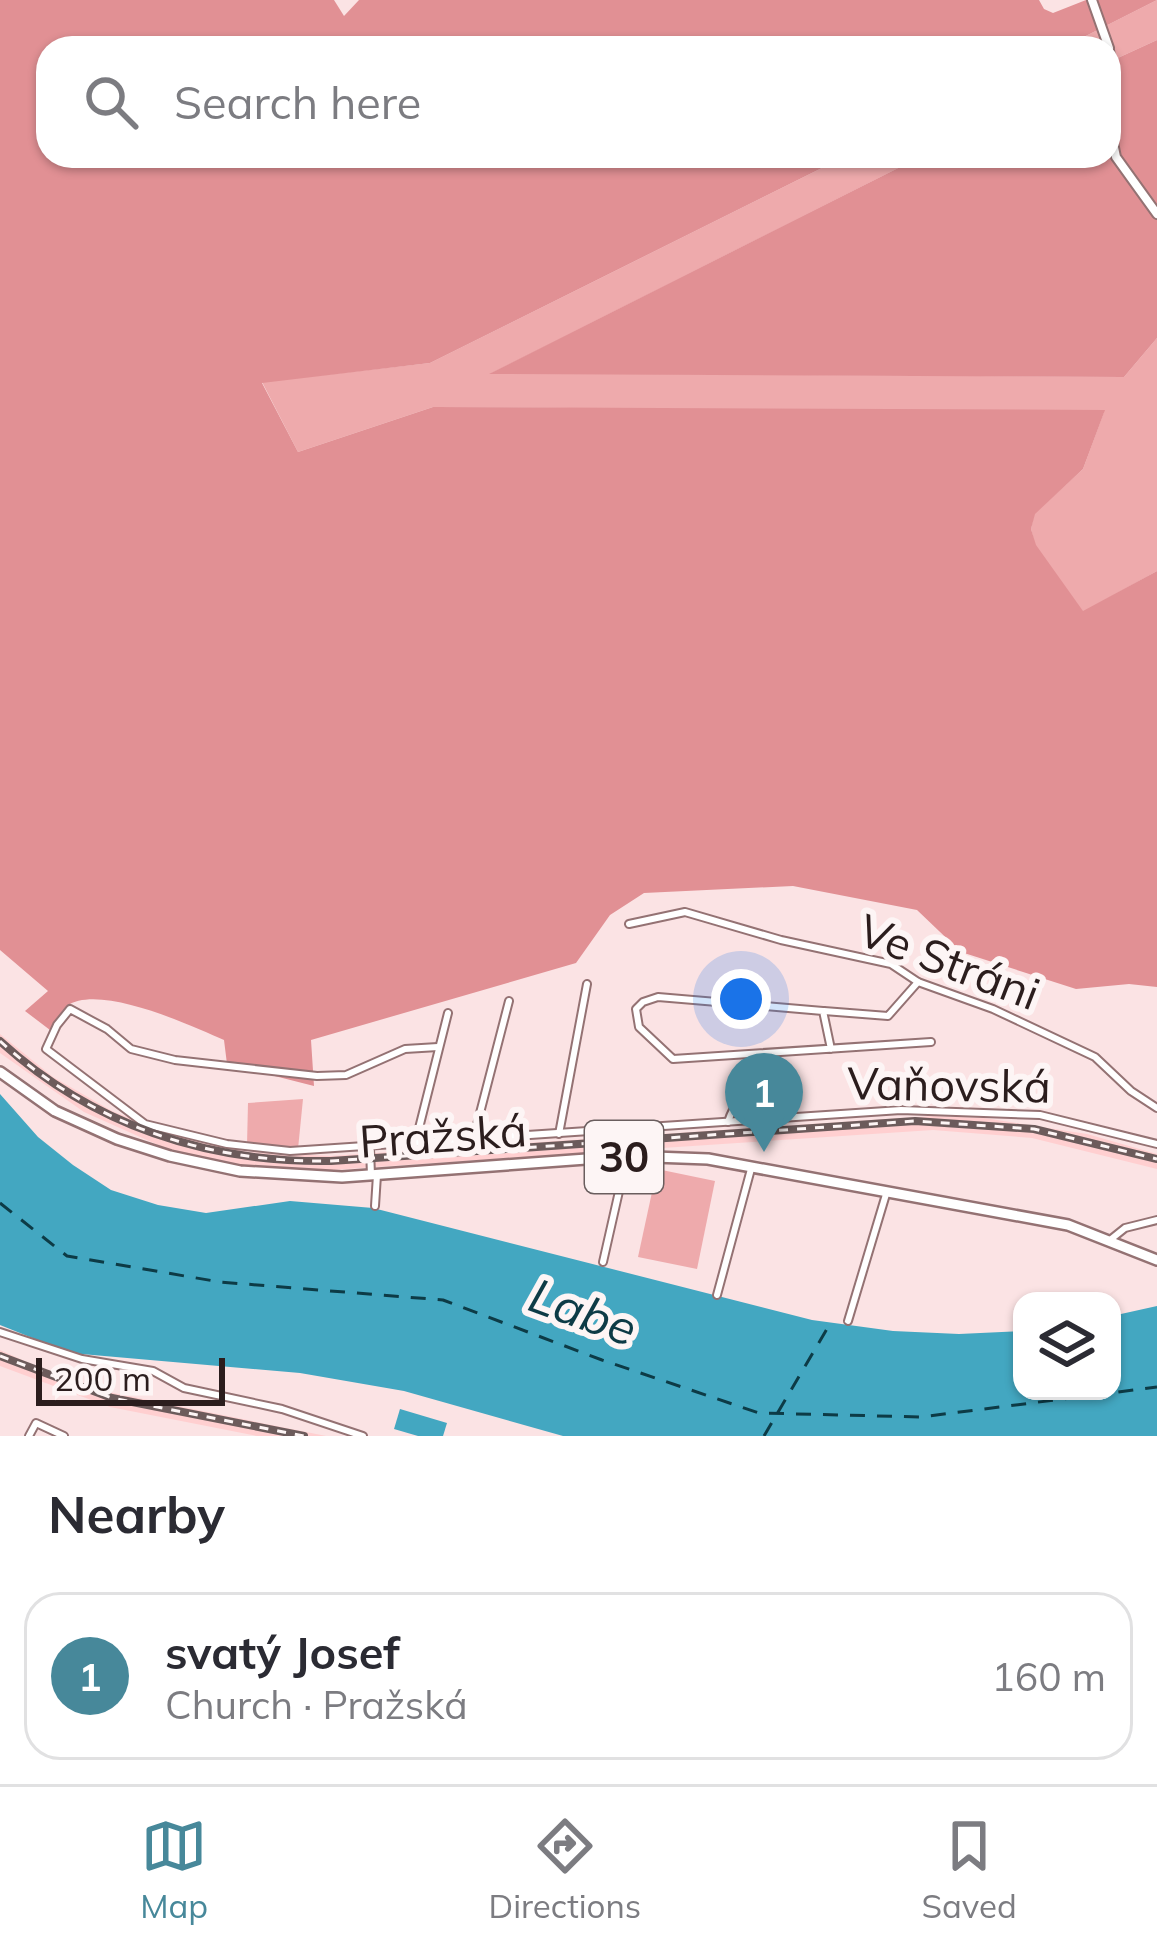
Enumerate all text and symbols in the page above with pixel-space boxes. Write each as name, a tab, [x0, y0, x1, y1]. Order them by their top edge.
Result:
search box	[36, 36, 1121, 168]
icon: search	[78, 69, 144, 135]
text: Search here	[174, 74, 421, 130]
street label: Ve Stráni	[851, 901, 1048, 1021]
your location	[711, 969, 771, 1029]
pin: 1	[725, 1053, 803, 1152]
street label: Vaňovská	[847, 1054, 1051, 1114]
street label: Pražská	[357, 1101, 528, 1169]
road number: 30	[585, 1121, 663, 1193]
water label: Labe	[521, 1264, 645, 1358]
map controls	[1013, 1292, 1121, 1400]
button: layers	[1013, 1292, 1121, 1400]
scale bar	[36, 1352, 225, 1405]
text: 200 m	[54, 1358, 151, 1399]
text: Nearby	[48, 1482, 225, 1546]
text: svatý Josef	[165, 1624, 400, 1680]
text: 1	[78, 1652, 102, 1701]
text: 160 m	[991, 1652, 1106, 1701]
text: Church · Pražská	[165, 1680, 468, 1729]
tab: Map	[140, 1813, 208, 1926]
tab: Directions	[489, 1813, 641, 1926]
tab: Saved	[922, 1813, 1017, 1926]

